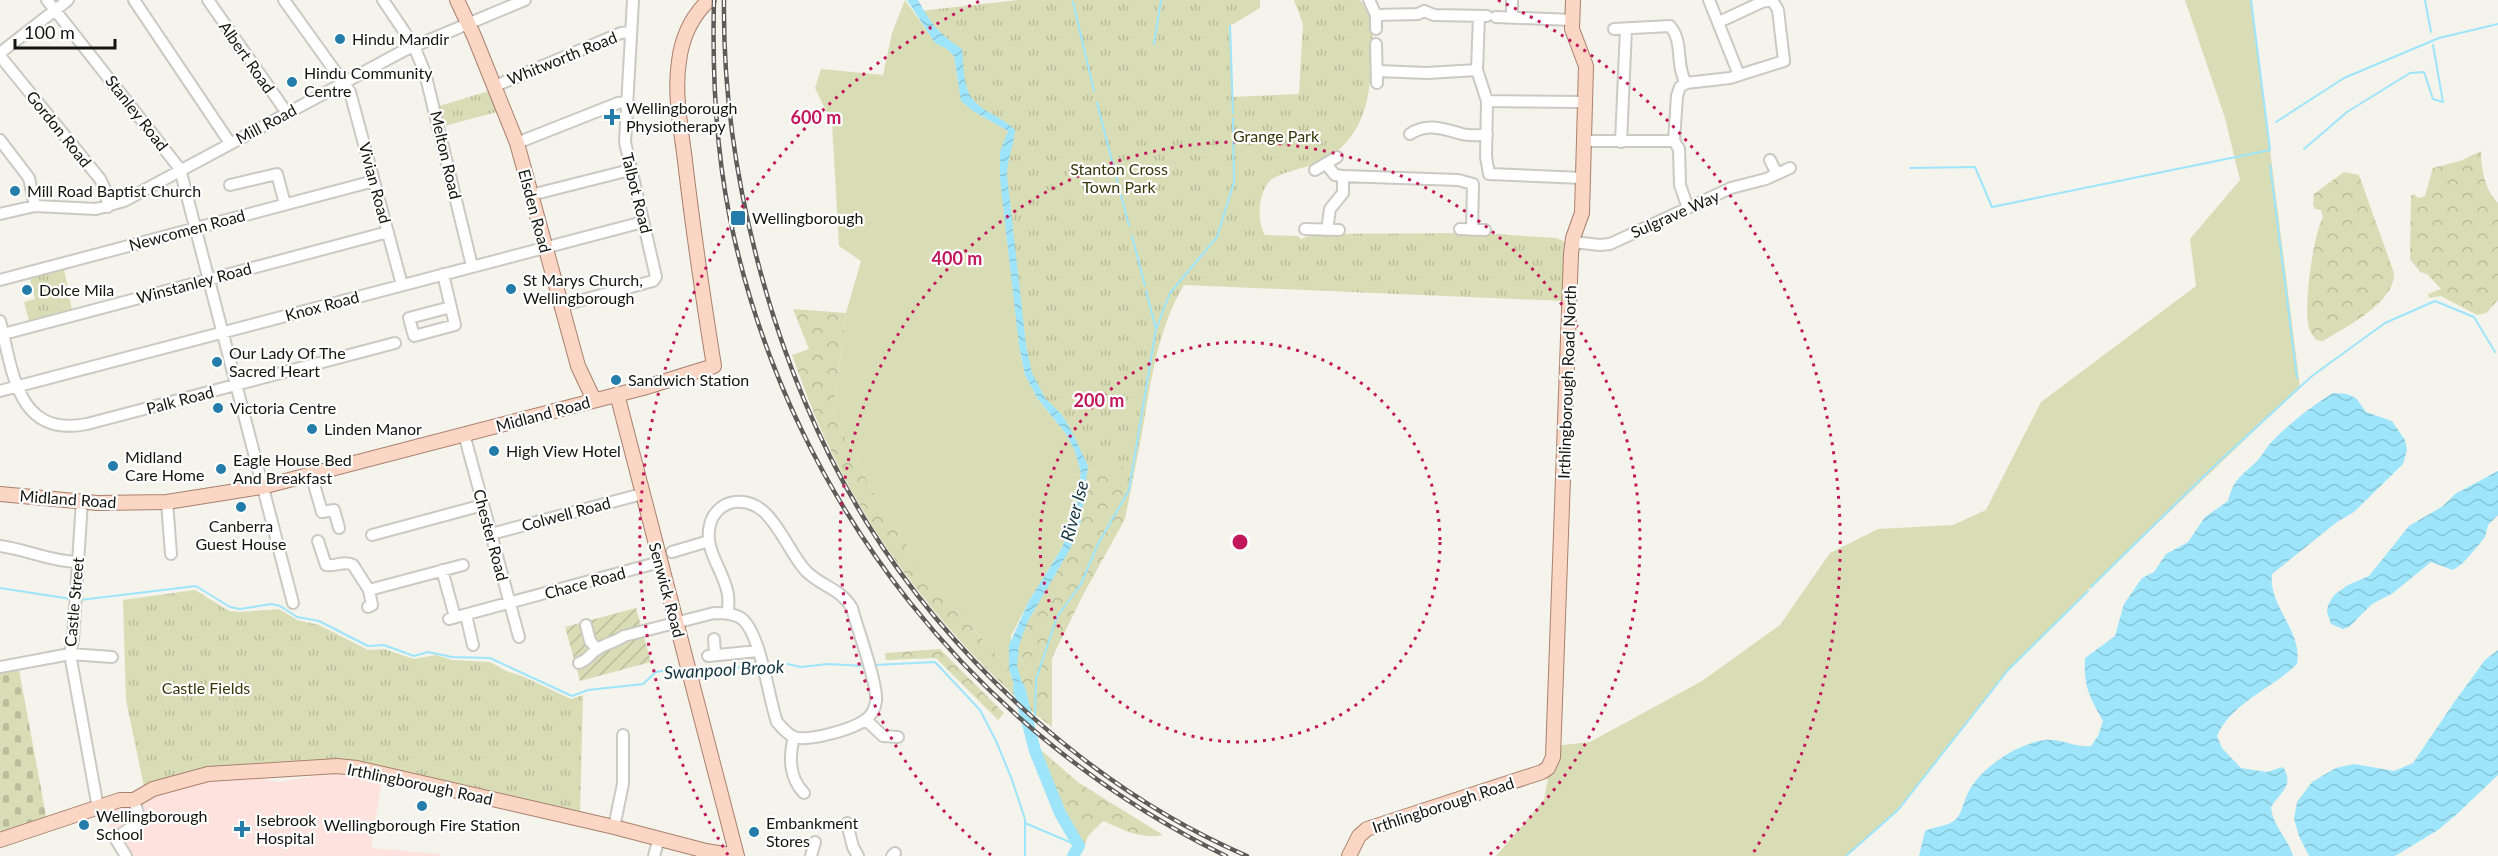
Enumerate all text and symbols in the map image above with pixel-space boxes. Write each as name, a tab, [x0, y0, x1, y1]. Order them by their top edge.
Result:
scale bar	[15, 12, 116, 50]
street label: Albert Road	[216, 17, 279, 96]
text: 100 m	[24, 21, 75, 43]
street label: Whitworth Road	[504, 27, 619, 88]
place label: Hindu Mandir	[352, 29, 449, 48]
marker: Hindu Mandir	[333, 32, 347, 46]
place label: Hindu Community Centre	[304, 63, 433, 100]
street label: Stanley Road	[102, 71, 173, 154]
marker: Hindu Community Centre	[285, 75, 299, 89]
street label: Gordon Road	[23, 87, 96, 171]
place label: Wellingborough Physiotherapy	[626, 98, 738, 135]
street label: Mill Road	[232, 100, 299, 147]
text: 600 m	[791, 106, 841, 128]
marker: Wellingborough Physiotherapy	[603, 108, 621, 126]
street label: Melton Road	[427, 109, 466, 201]
park label: Grange Park	[1233, 126, 1320, 145]
street label: Vivian Road	[356, 140, 395, 226]
street label: Talbot Road	[618, 151, 657, 235]
park label: Stanton Cross Town Park	[1070, 159, 1168, 196]
street label: Elsden Road	[515, 167, 556, 255]
place label: Mill Road Baptist Church	[27, 181, 201, 200]
marker: Mill Road Baptist Church	[8, 184, 22, 198]
street label: Sulgrave Way	[1628, 185, 1723, 242]
street label: Newcomen Road	[127, 205, 247, 254]
place label: Wellingborough	[752, 208, 864, 227]
marker: Wellingborough	[729, 209, 747, 227]
text: 400 m	[932, 247, 982, 269]
street label: Winstanley Road	[134, 258, 253, 307]
place label: St Marys Church, Wellingborough	[523, 270, 643, 307]
place label: Dolce Mila	[39, 280, 114, 299]
marker: St Marys Church, Wellingborough	[504, 282, 518, 296]
marker: Dolce Mila	[20, 283, 34, 297]
street label: Irthlingborough Road North	[1554, 285, 1579, 479]
street label: Knox Road	[283, 287, 361, 325]
place label: Our Lady Of The Sacred Heart	[229, 343, 346, 380]
marker: Our Lady Of The Sacred Heart	[210, 355, 224, 369]
place label: Sandwich Station	[628, 370, 749, 389]
marker: Sandwich Station	[609, 373, 623, 387]
street label: Palk Road	[144, 381, 216, 418]
text: 200 m	[1074, 389, 1124, 411]
street label: Midland Road	[494, 392, 592, 435]
place label: Victoria Centre	[230, 398, 336, 417]
marker: Victoria Centre	[211, 401, 225, 415]
place label: Linden Manor	[324, 419, 422, 438]
marker: Linden Manor	[305, 422, 319, 436]
place label: High View Hotel	[506, 441, 621, 460]
marker: High View Hotel	[487, 444, 501, 458]
place label: Midland Care Home	[125, 447, 204, 484]
place label: Eagle House Bed And Breakfast	[233, 450, 352, 487]
marker: Midland Care Home	[106, 459, 120, 473]
marker: Eagle House Bed And Breakfast	[214, 462, 228, 476]
water label: River Ise	[1055, 478, 1093, 543]
street label: Midland Road	[19, 486, 117, 511]
street label: Chester Road	[470, 487, 513, 583]
street label: Colwell Road	[519, 493, 612, 535]
marker: Canberra Guest House	[234, 500, 248, 514]
place label: Canberra Guest House	[195, 516, 287, 553]
centre of rings	[1230, 532, 1250, 552]
street label: Senwick Road	[646, 540, 689, 640]
street label: Castle Street	[60, 556, 87, 647]
street label: Chace Road	[542, 563, 627, 602]
water label: Swanpool Brook	[663, 655, 785, 683]
park label: Castle Fields	[162, 678, 250, 697]
street label: Irthlingborough Road	[346, 759, 494, 808]
street label: Irthlingborough Road	[1370, 773, 1516, 836]
marker: Wellingborough Fire Station	[415, 799, 429, 813]
place label: Wellingborough School	[96, 806, 208, 843]
place label: Isebrook Hospital	[256, 810, 317, 847]
place label: Embankment Stores	[766, 813, 859, 850]
place label: Wellingborough Fire Station	[324, 815, 520, 834]
marker: Wellingborough School	[77, 818, 91, 832]
marker: Isebrook Hospital	[233, 820, 251, 838]
marker: Embankment Stores	[747, 825, 761, 839]

